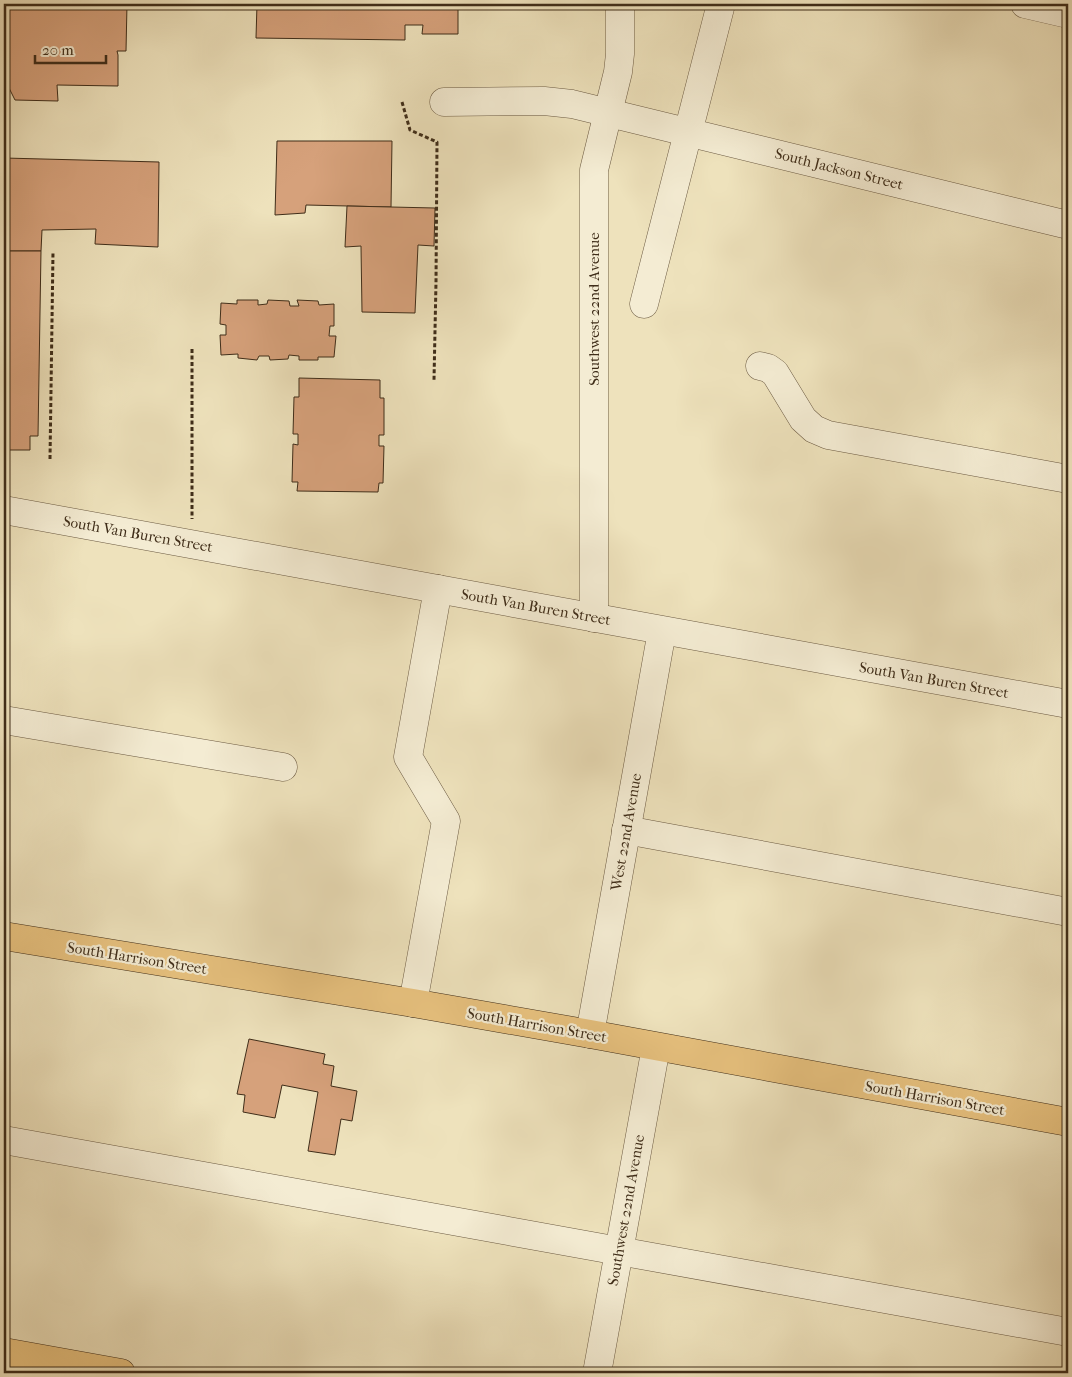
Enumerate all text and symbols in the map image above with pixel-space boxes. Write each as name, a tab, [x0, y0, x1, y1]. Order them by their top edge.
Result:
scale bar	[35, 32, 106, 64]
text: 20 m	[42, 41, 74, 59]
street label: South Jackson Street	[773, 144, 906, 194]
street label: Southwest 22nd Avenue	[585, 232, 603, 386]
street label: South Van Buren Street	[62, 512, 215, 556]
street label: South Van Buren Street	[460, 585, 613, 629]
street label: South Van Buren Street	[858, 658, 1011, 702]
street label: West 22nd Avenue	[607, 771, 645, 893]
street label: South Harrison Street	[66, 938, 209, 978]
street label: South Harrison Street	[466, 1004, 609, 1046]
street label: South Harrison Street	[864, 1077, 1007, 1119]
street label: Southwest 22nd Avenue	[604, 1132, 648, 1287]

